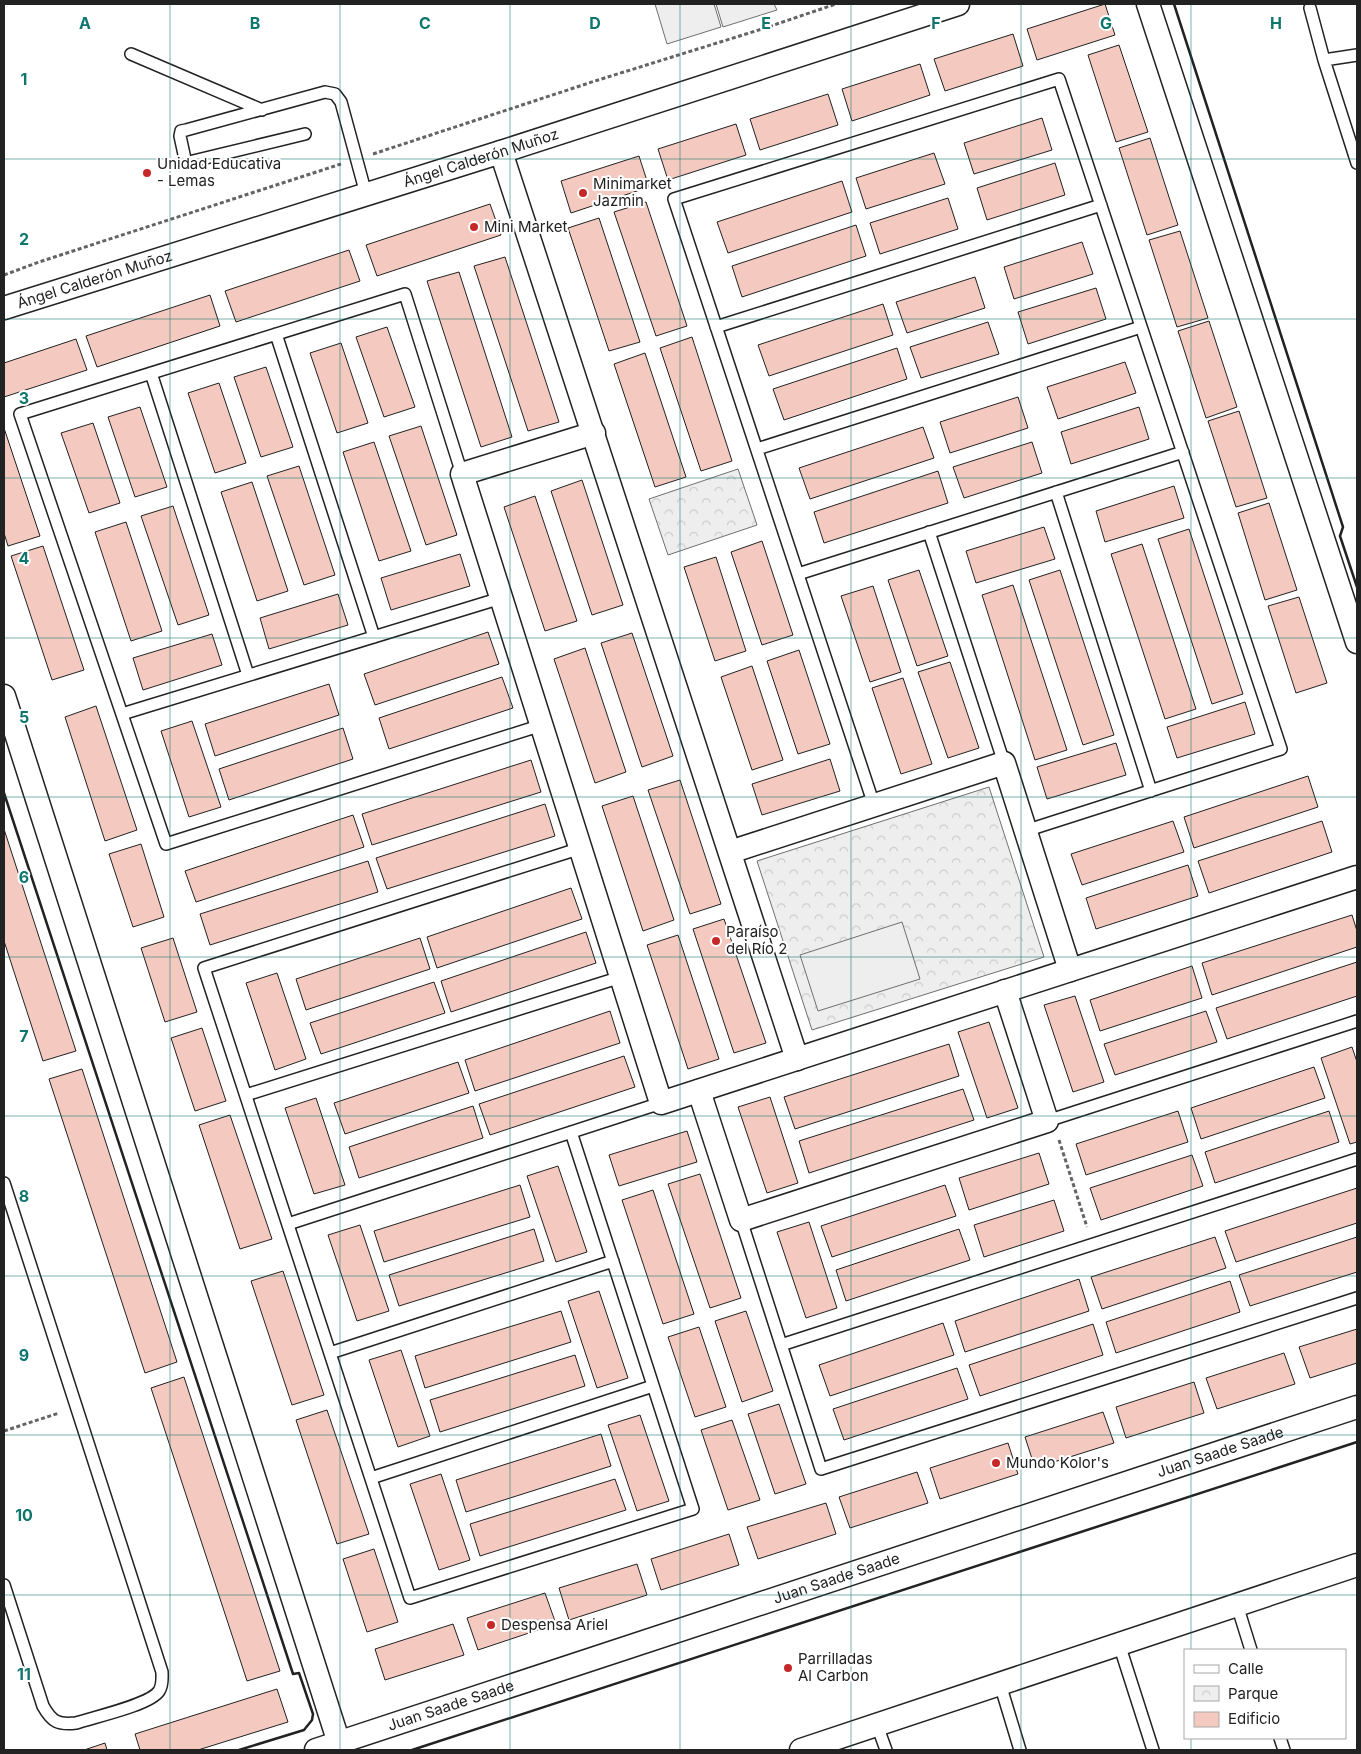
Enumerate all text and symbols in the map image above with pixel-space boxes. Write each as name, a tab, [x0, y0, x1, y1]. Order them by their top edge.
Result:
text: A	[79, 13, 91, 33]
text: B	[250, 13, 260, 33]
text: C	[419, 13, 431, 33]
text: D	[589, 13, 601, 33]
text: E	[761, 13, 771, 33]
text: F	[931, 13, 941, 33]
text: G	[1100, 13, 1112, 33]
text: H	[1270, 13, 1282, 33]
text: 1	[21, 69, 27, 89]
street label: Ángel Calderón Muñoz	[401, 124, 561, 191]
place label: Unidad Educativa - Lemas	[157, 154, 281, 190]
marker: Unidad Educativa - Lemas	[141, 167, 153, 179]
place label: Minimarket Jazmin	[593, 174, 672, 210]
marker: Minimarket Jazmin	[577, 187, 589, 199]
place label: Mini Market	[484, 217, 567, 236]
marker: Mini Market	[468, 221, 480, 233]
text: 2	[19, 229, 29, 249]
street label: Ángel Calderón Muñoz	[14, 246, 175, 312]
text: 3	[19, 388, 29, 408]
text: 4	[19, 548, 30, 568]
text: 5	[19, 707, 29, 727]
text: 6	[19, 867, 29, 887]
place label: Paraíso del Río 2	[726, 922, 787, 958]
marker: Paraíso del Río 2	[710, 935, 722, 947]
text: 7	[19, 1026, 29, 1046]
text: 8	[19, 1186, 29, 1206]
text: 9	[19, 1345, 29, 1365]
street label: Juan Saade Saade	[1154, 1422, 1286, 1481]
place label: Mundo Kolor's	[1006, 1453, 1109, 1472]
marker: Mundo Kolor's	[990, 1457, 1002, 1469]
text: 10	[15, 1505, 33, 1525]
street label: Juan Saade Saade	[771, 1548, 902, 1608]
place label: Despensa Ariel	[501, 1615, 608, 1634]
marker: Despensa Ariel	[485, 1619, 497, 1631]
place label: Parrilladas Al Carbon	[798, 1649, 873, 1685]
legend	[1184, 1649, 1346, 1739]
text: Calle	[1228, 1659, 1263, 1678]
marker: Parrilladas Al Carbon	[782, 1662, 794, 1674]
text: 11	[17, 1664, 31, 1684]
street label: Juan Saade Saade	[385, 1675, 516, 1735]
text: Parque	[1228, 1684, 1278, 1703]
text: Edificio	[1228, 1709, 1280, 1728]

